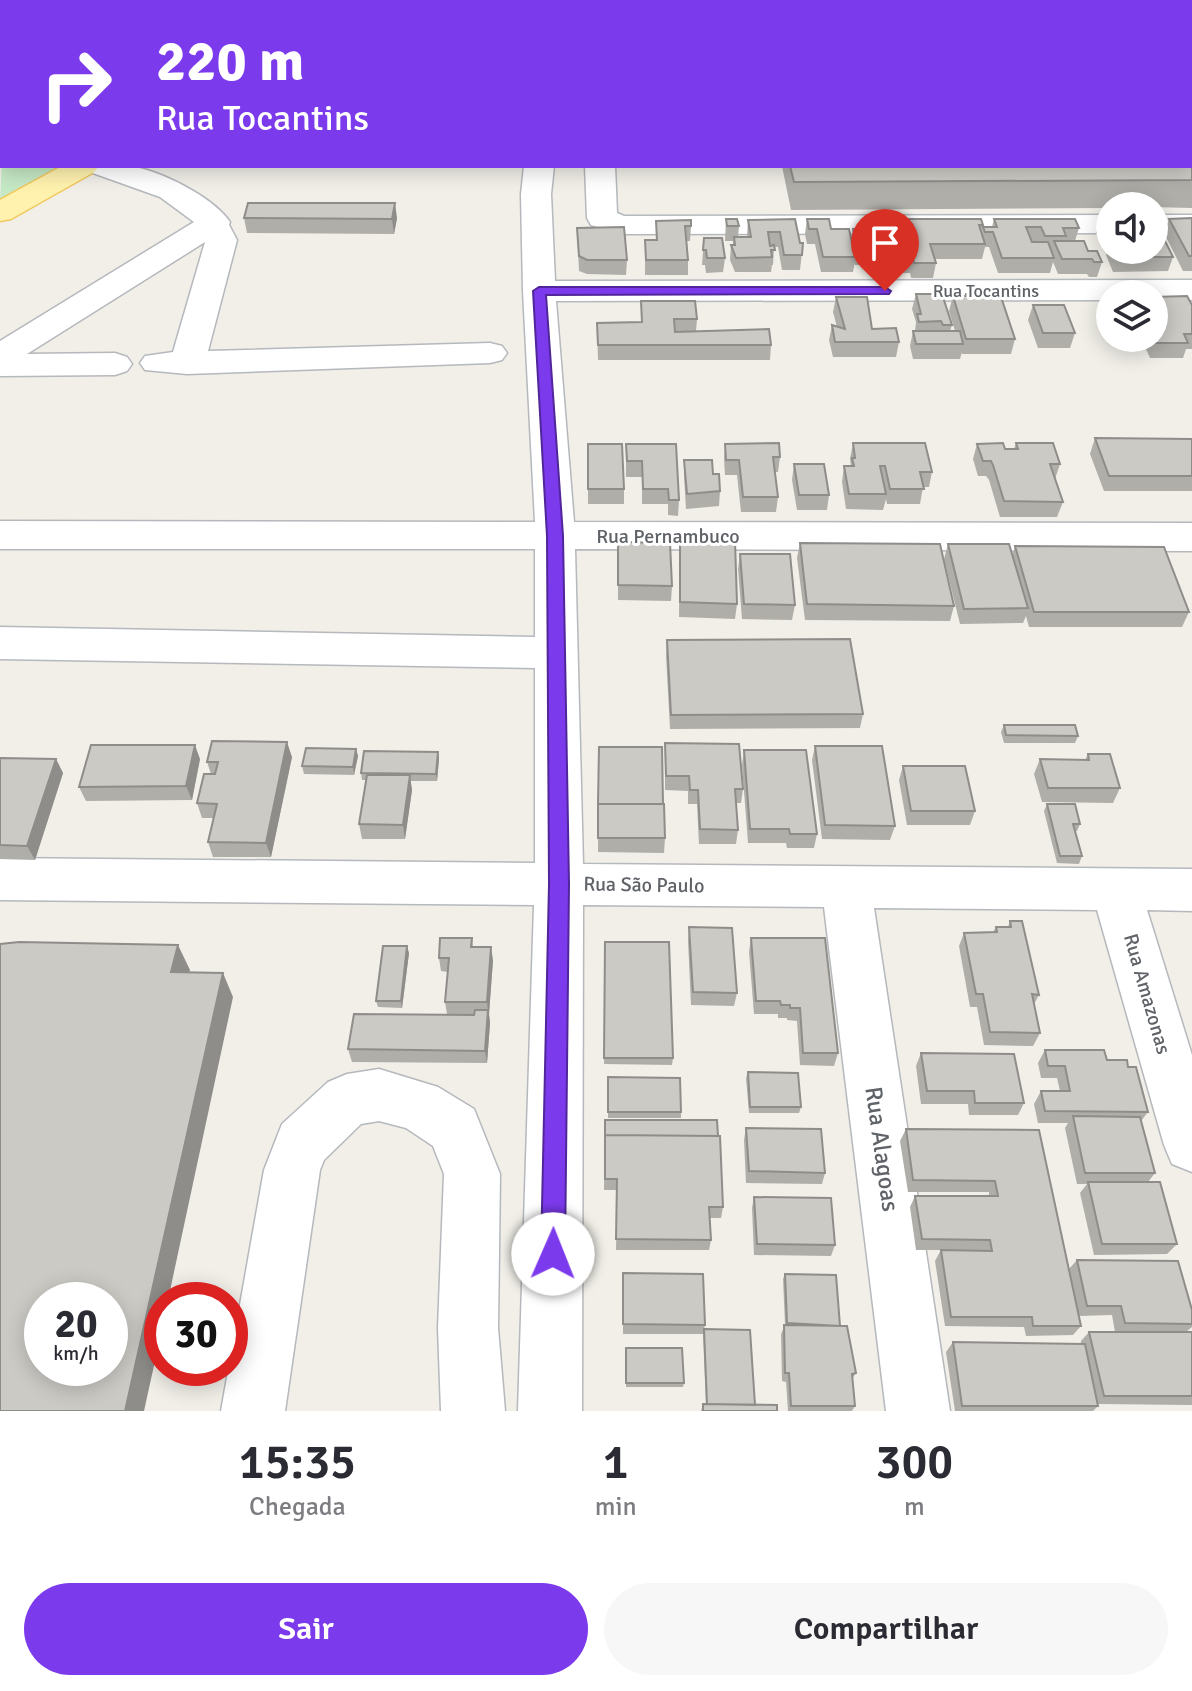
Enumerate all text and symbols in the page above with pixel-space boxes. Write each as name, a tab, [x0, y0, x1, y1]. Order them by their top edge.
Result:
text: 220 m	[156, 27, 304, 96]
icon: right	[24, 32, 128, 136]
text: Rua Tocantins	[156, 96, 369, 141]
map controls	[1096, 192, 1168, 352]
button: sound	[1096, 192, 1168, 264]
pin	[851, 209, 919, 291]
icon: arrive	[863, 221, 907, 265]
street label: Rua Tocantins	[933, 280, 1039, 302]
button: layers	[1096, 280, 1168, 352]
street label: Rua Pernambuco	[596, 524, 740, 549]
street label: Rua São Paulo	[583, 871, 705, 899]
street label: Rua Amazonas	[1118, 931, 1176, 1057]
street label: Rua Alagoas	[858, 1085, 906, 1213]
position arrow	[511, 1212, 595, 1296]
speed limit sign: 30	[144, 1282, 248, 1386]
text: 20	[54, 1299, 98, 1349]
text: km/h	[53, 1341, 99, 1366]
text: 15:35	[239, 1433, 356, 1492]
text: 1	[603, 1433, 629, 1492]
text: 300	[875, 1433, 953, 1492]
text: Chegada	[249, 1491, 346, 1523]
text: min	[595, 1491, 637, 1523]
text: m	[904, 1491, 925, 1523]
button: Sair	[24, 1583, 588, 1675]
button: Compartilhar	[604, 1583, 1168, 1675]

